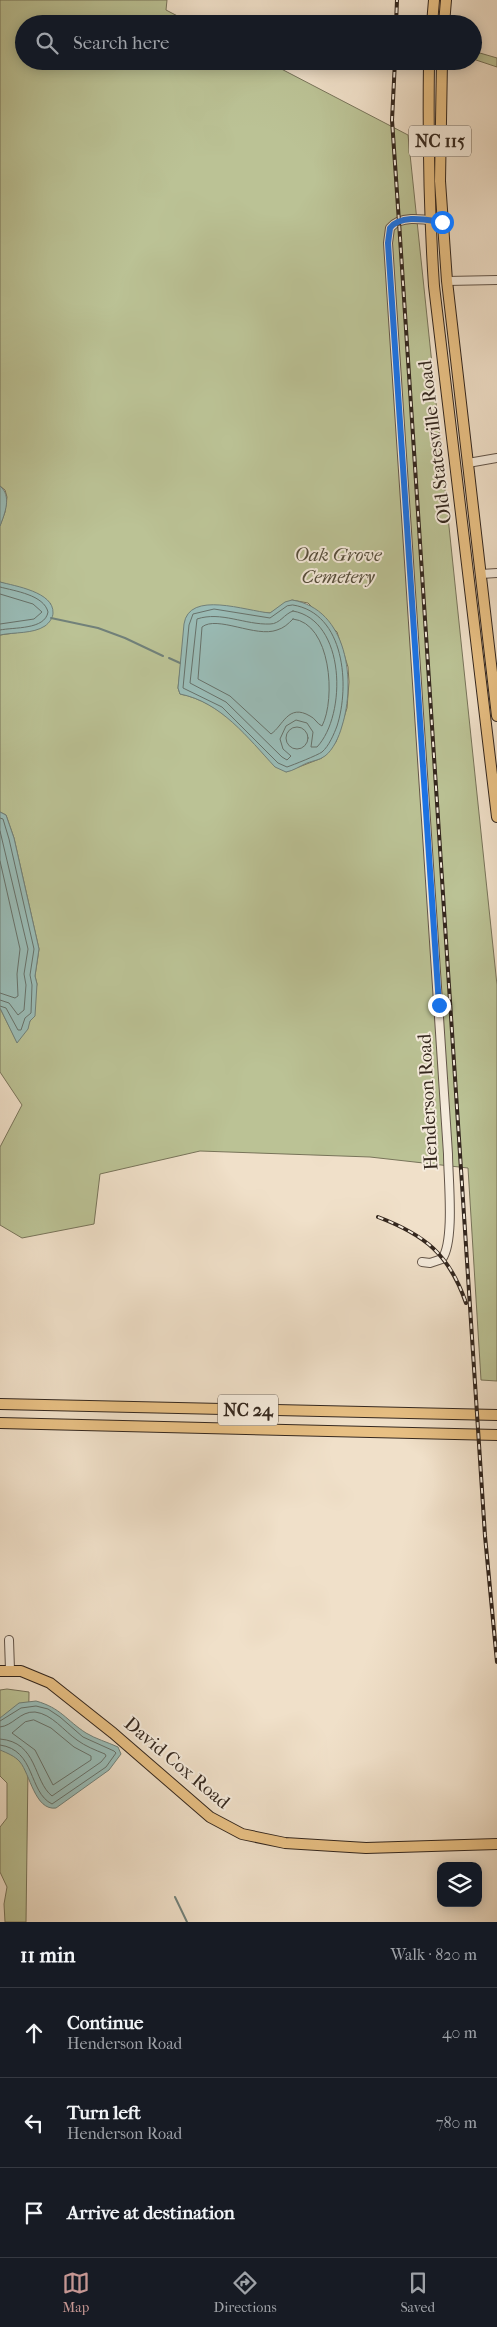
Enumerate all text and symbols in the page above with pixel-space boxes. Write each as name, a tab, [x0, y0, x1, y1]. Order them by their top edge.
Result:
search box	[15, 15, 482, 70]
icon: search	[33, 29, 61, 57]
text: Search here	[73, 32, 169, 54]
road number: NC 115	[409, 125, 471, 156]
route start	[431, 211, 454, 234]
street label: Old Statesville Road	[414, 358, 456, 525]
park label: Oak Grove Cemetery	[294, 544, 383, 588]
route end	[428, 994, 451, 1017]
street label: Henderson Road	[413, 1032, 443, 1171]
road number: NC 24	[218, 1394, 278, 1426]
street label: David Cox Road	[120, 1713, 235, 1814]
map controls	[437, 1862, 482, 1907]
button: layers	[437, 1862, 482, 1907]
text: 11 min	[20, 1943, 75, 1967]
text: Walk · 820 m	[390, 1945, 477, 1964]
text: Continue	[67, 2012, 143, 2034]
icon: ahead	[20, 2019, 48, 2047]
text: 40 m	[442, 2023, 477, 2042]
text: Henderson Road	[67, 2034, 182, 2053]
text: Turn left	[67, 2102, 141, 2124]
icon: left	[20, 2109, 48, 2137]
text: 780 m	[436, 2113, 477, 2132]
text: Henderson Road	[67, 2124, 182, 2143]
icon: arrive	[20, 2199, 48, 2227]
text: Arrive at destination	[67, 2202, 235, 2224]
tab: Map	[62, 2269, 90, 2316]
tab: Directions	[214, 2269, 277, 2316]
tab: Saved	[400, 2269, 435, 2316]

